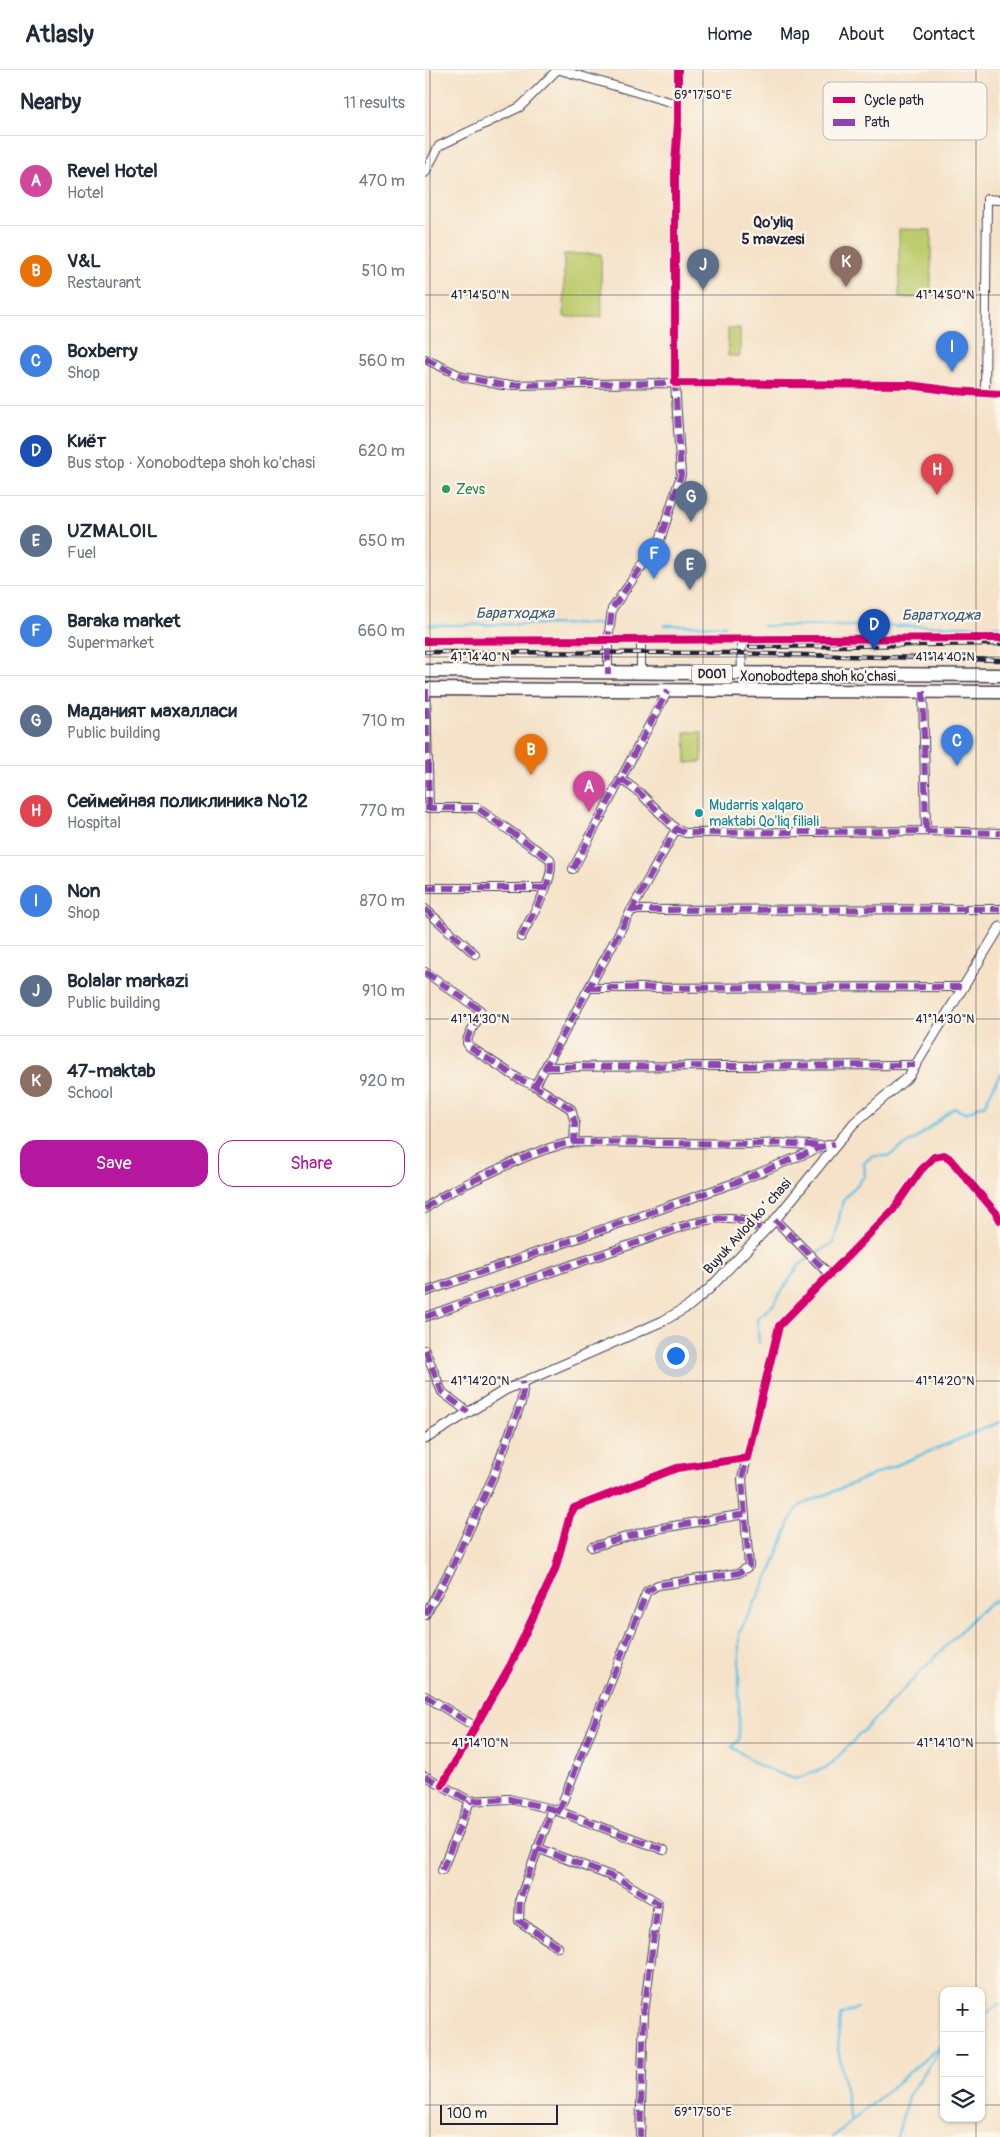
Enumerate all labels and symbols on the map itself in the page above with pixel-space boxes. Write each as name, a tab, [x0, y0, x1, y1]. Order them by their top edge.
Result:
legend	[823, 82, 987, 140]
text: 69°17'50"E	[674, 88, 732, 103]
text: Cycle path	[864, 92, 924, 109]
text: Path	[864, 114, 889, 131]
district label: Qo'yliq 5 mavzesi	[741, 213, 805, 249]
pin: K	[830, 246, 862, 287]
pin: J	[687, 249, 719, 290]
text: 41°14'50"N	[451, 288, 509, 303]
text: 41°14'50"N	[916, 288, 974, 303]
pin: I	[936, 331, 968, 372]
pin: H	[921, 454, 953, 495]
place label: Zevs	[456, 481, 486, 498]
pin: G	[675, 481, 707, 522]
marker: Zevs	[440, 483, 452, 495]
pin: F	[638, 538, 670, 579]
pin: E	[674, 549, 706, 590]
water label: Баратходжа	[476, 604, 555, 623]
water label: Баратходжа	[902, 606, 981, 625]
pin: D	[858, 609, 890, 650]
text: 41°14'40"N	[450, 650, 510, 665]
text: 41°14'40"N	[915, 650, 975, 665]
road number: D001	[692, 664, 732, 684]
street label: Xonobodtepa shoh ko'chasi	[740, 668, 897, 685]
pin: C	[941, 725, 973, 766]
pin: B	[515, 734, 547, 775]
pin: A	[573, 771, 605, 812]
place label: Mudarris xalqaro maktabi Qo'liq filiali	[709, 797, 819, 830]
marker: Mudarris xalqaro maktabi Qo'liq filiali	[693, 807, 705, 819]
text: 41°14'30"N	[451, 1012, 509, 1027]
text: 41°14'30"N	[916, 1012, 974, 1027]
street label: Buyuk Avlod koʻchasi	[700, 1175, 795, 1278]
your location	[663, 1343, 689, 1369]
text: 41°14'20"N	[451, 1374, 509, 1389]
text: 41°14'20"N	[916, 1374, 974, 1389]
text: 41°14'10"N	[452, 1736, 508, 1751]
text: 41°14'10"N	[917, 1736, 973, 1751]
scale bar	[440, 2102, 557, 2125]
text: 69°17'50"E	[674, 2105, 732, 2120]

